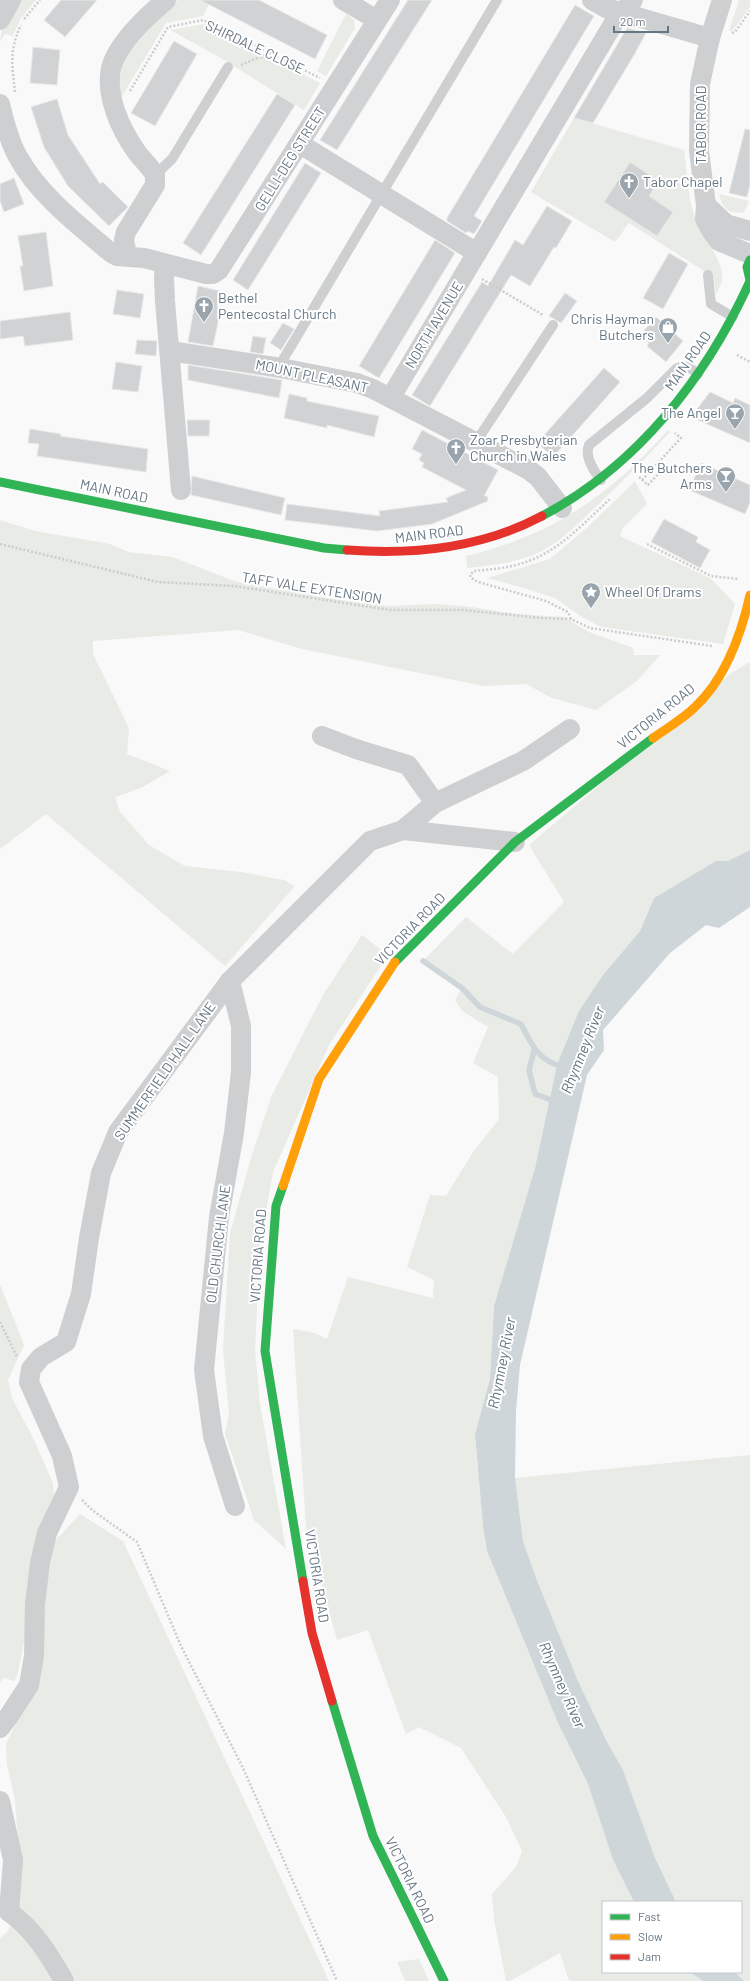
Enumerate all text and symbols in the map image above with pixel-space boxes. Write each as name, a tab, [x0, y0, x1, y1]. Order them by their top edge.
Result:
scale bar	[614, 8, 668, 34]
text: 20 m	[620, 14, 646, 28]
street label: SHIRDALE CLOSE	[203, 16, 307, 77]
street label: TABOR ROAD	[692, 86, 709, 164]
street label: GELLI-DEG STREET	[251, 103, 329, 214]
church icon: Tabor Chapel	[618, 171, 640, 199]
place label: Tabor Chapel	[643, 173, 723, 190]
street label: NORTH AVENUE	[401, 278, 466, 371]
place label: Bethel Pentecostal Church	[218, 289, 337, 322]
church icon: Bethel Pentecostal Church	[193, 295, 215, 323]
place label: Chris Hayman Butchers	[571, 310, 654, 343]
shop icon: Chris Hayman Butchers	[657, 316, 679, 344]
street label: MAIN ROAD	[661, 328, 714, 394]
street label: MOUNT PLEASANT	[254, 355, 370, 396]
bar icon: The Angel	[724, 402, 746, 430]
place label: The Angel	[661, 404, 721, 421]
place label: Zoar Presbyterian Church in Wales	[470, 431, 577, 464]
church icon: Zoar Presbyterian Church in Wales	[445, 437, 467, 465]
place label: The Butchers Arms	[631, 459, 712, 492]
bar icon: The Butchers Arms	[715, 465, 737, 493]
street label: MAIN ROAD	[79, 475, 150, 506]
street label: MAIN ROAD	[394, 521, 464, 546]
street label: TAFF VALE EXTENSION	[241, 568, 383, 607]
place icon: Wheel Of Drams	[580, 581, 602, 609]
place label: Wheel Of Drams	[605, 583, 702, 600]
street label: VICTORIA ROAD	[614, 679, 698, 752]
street label: VICTORIA ROAD	[371, 889, 448, 968]
street label: SUMMERFIELD HALL LANE	[110, 998, 219, 1143]
water label: Rhymney River	[556, 1003, 608, 1096]
street label: OLD CHURCH LANE	[202, 1184, 233, 1304]
street label: VICTORIA ROAD	[246, 1208, 269, 1304]
water label: Rhymney River	[483, 1315, 519, 1410]
street label: VICTORIA ROAD	[302, 1528, 333, 1624]
water label: Rhymney River	[536, 1639, 590, 1731]
street label: VICTORIA ROAD	[382, 1834, 439, 1926]
legend	[602, 1901, 742, 1973]
text: Fast	[638, 1909, 661, 1923]
text: Slow	[638, 1929, 663, 1943]
text: Jam	[638, 1949, 661, 1963]

